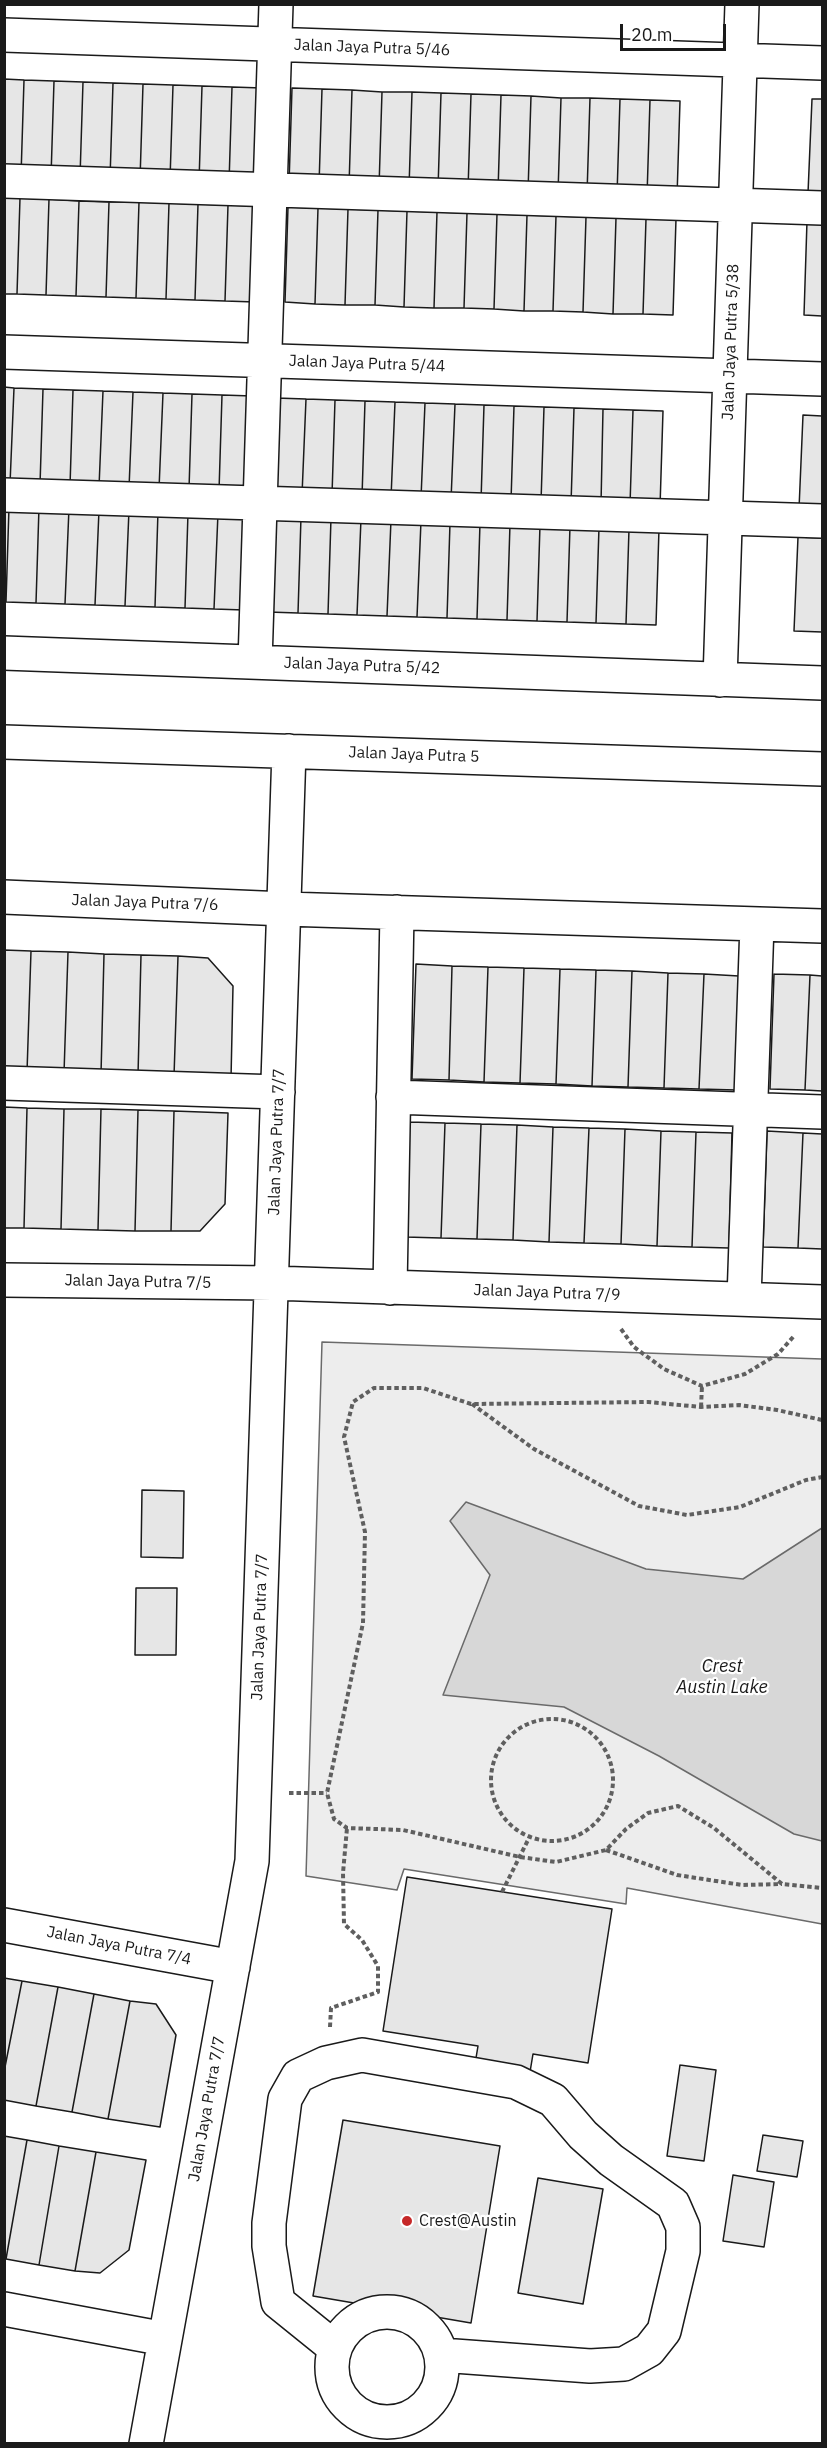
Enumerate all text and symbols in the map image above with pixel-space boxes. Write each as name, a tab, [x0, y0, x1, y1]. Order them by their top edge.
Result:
scale bar	[623, 12, 730, 50]
text: 20 m	[631, 23, 673, 46]
street label: Jalan Jaya Putra 5/46	[293, 36, 451, 60]
street label: Jalan Jaya Putra 5/38	[719, 263, 743, 421]
street label: Jalan Jaya Putra 5/44	[288, 352, 446, 376]
street label: Jalan Jaya Putra 5/42	[283, 654, 441, 678]
street label: Jalan Jaya Putra 5	[348, 743, 480, 767]
street label: Jalan Jaya Putra 7/6	[71, 891, 219, 915]
street label: Jalan Jaya Putra 7/7	[265, 1068, 289, 1216]
street label: Jalan Jaya Putra 7/5	[64, 1271, 212, 1293]
street label: Jalan Jaya Putra 7/9	[473, 1281, 621, 1305]
street label: Jalan Jaya Putra 7/7	[248, 1553, 272, 1701]
water label: Crest Austin Lake	[676, 1656, 768, 1698]
street label: Jalan Jaya Putra 7/4	[45, 1923, 193, 1969]
street label: Jalan Jaya Putra 7/7	[185, 2035, 229, 2183]
place label: Crest@Austin	[419, 2211, 517, 2231]
marker: Crest@Austin	[400, 2214, 414, 2228]

